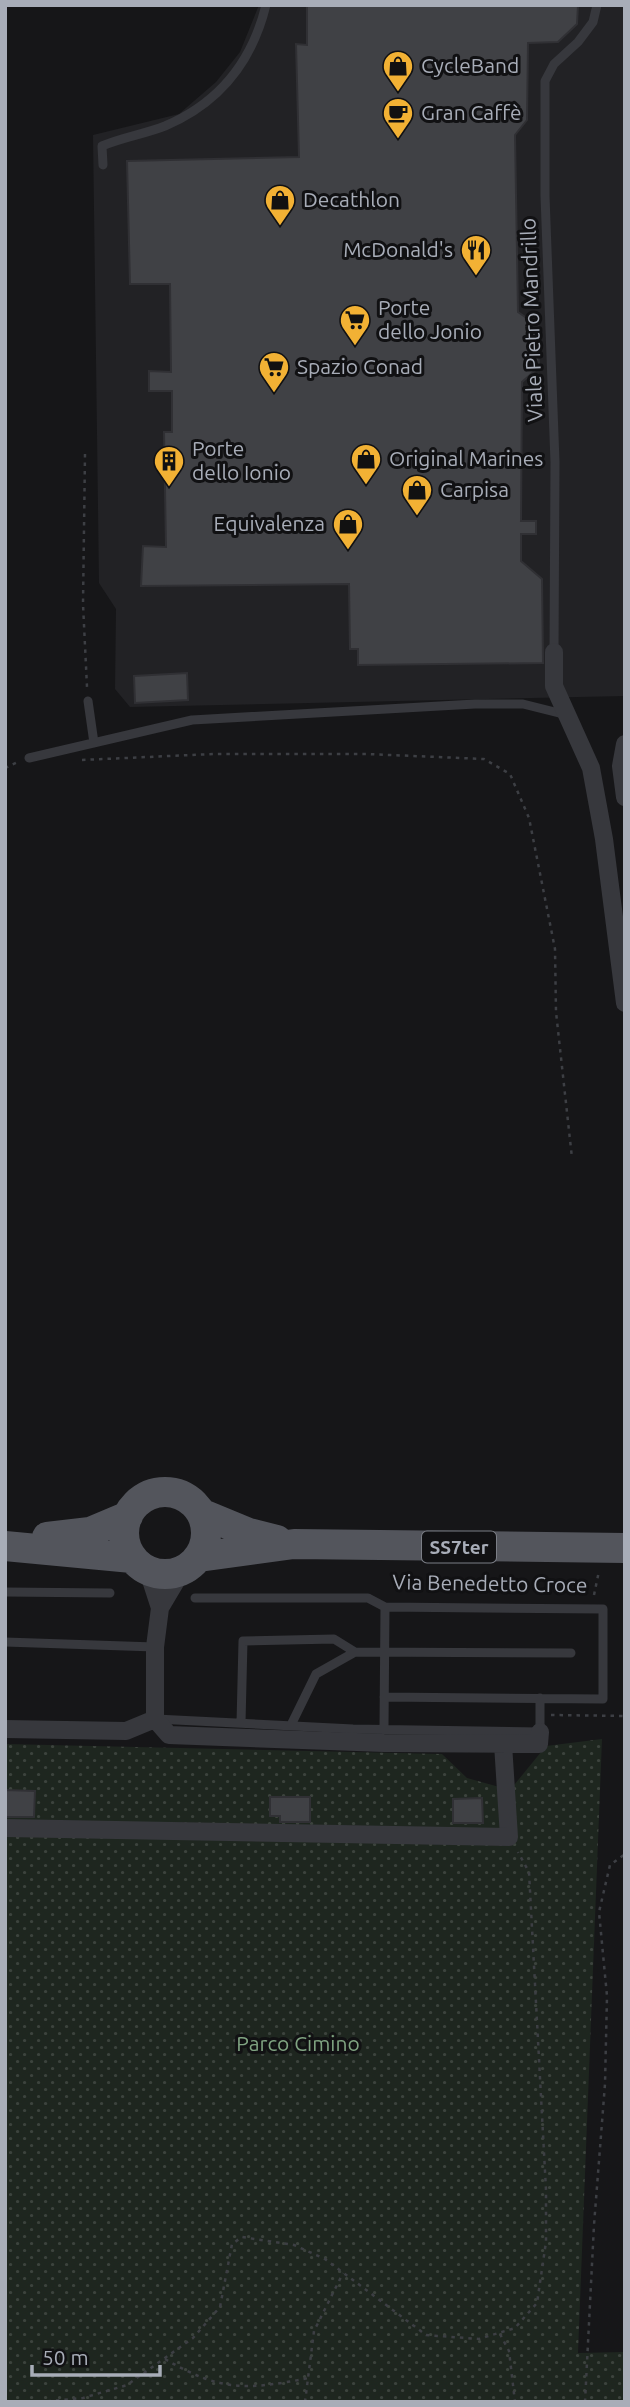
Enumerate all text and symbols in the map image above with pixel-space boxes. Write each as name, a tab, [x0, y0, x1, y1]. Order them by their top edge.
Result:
shop icon: CycleBand	[381, 49, 415, 93]
place label: CycleBand	[421, 53, 519, 77]
cafe icon: Gran Caffè	[381, 96, 415, 140]
place label: Gran Caffè	[421, 100, 522, 124]
shop icon: Decathlon	[263, 183, 297, 227]
place label: Decathlon	[303, 187, 400, 211]
street label: Viale Pietro Mandrillo	[515, 218, 547, 422]
restaurant icon: McDonald's	[459, 233, 493, 277]
place label: McDonald's	[343, 237, 453, 261]
place label: Porte dello Jonio	[378, 295, 482, 343]
supermarket icon: Porte dello Jonio	[338, 303, 372, 347]
supermarket icon: Spazio Conad	[257, 350, 291, 394]
place label: Spazio Conad	[297, 354, 423, 378]
place label: Porte dello Ionio	[192, 436, 291, 484]
shop icon: Original Marines	[349, 442, 383, 486]
building icon: Porte dello Ionio	[152, 444, 186, 488]
place label: Original Marines	[389, 446, 543, 470]
shop icon: Carpisa	[400, 473, 434, 517]
place label: Carpisa	[440, 477, 509, 501]
shop icon: Equivalenza	[331, 507, 365, 551]
place label: Equivalenza	[213, 511, 325, 535]
road number: SS7ter	[422, 1532, 496, 1562]
street label: Via Benedetto Croce	[392, 1569, 588, 1597]
park label: Parco Cimino	[236, 2031, 360, 2055]
scale bar	[32, 2334, 159, 2378]
text: 50 m	[42, 2345, 89, 2369]

